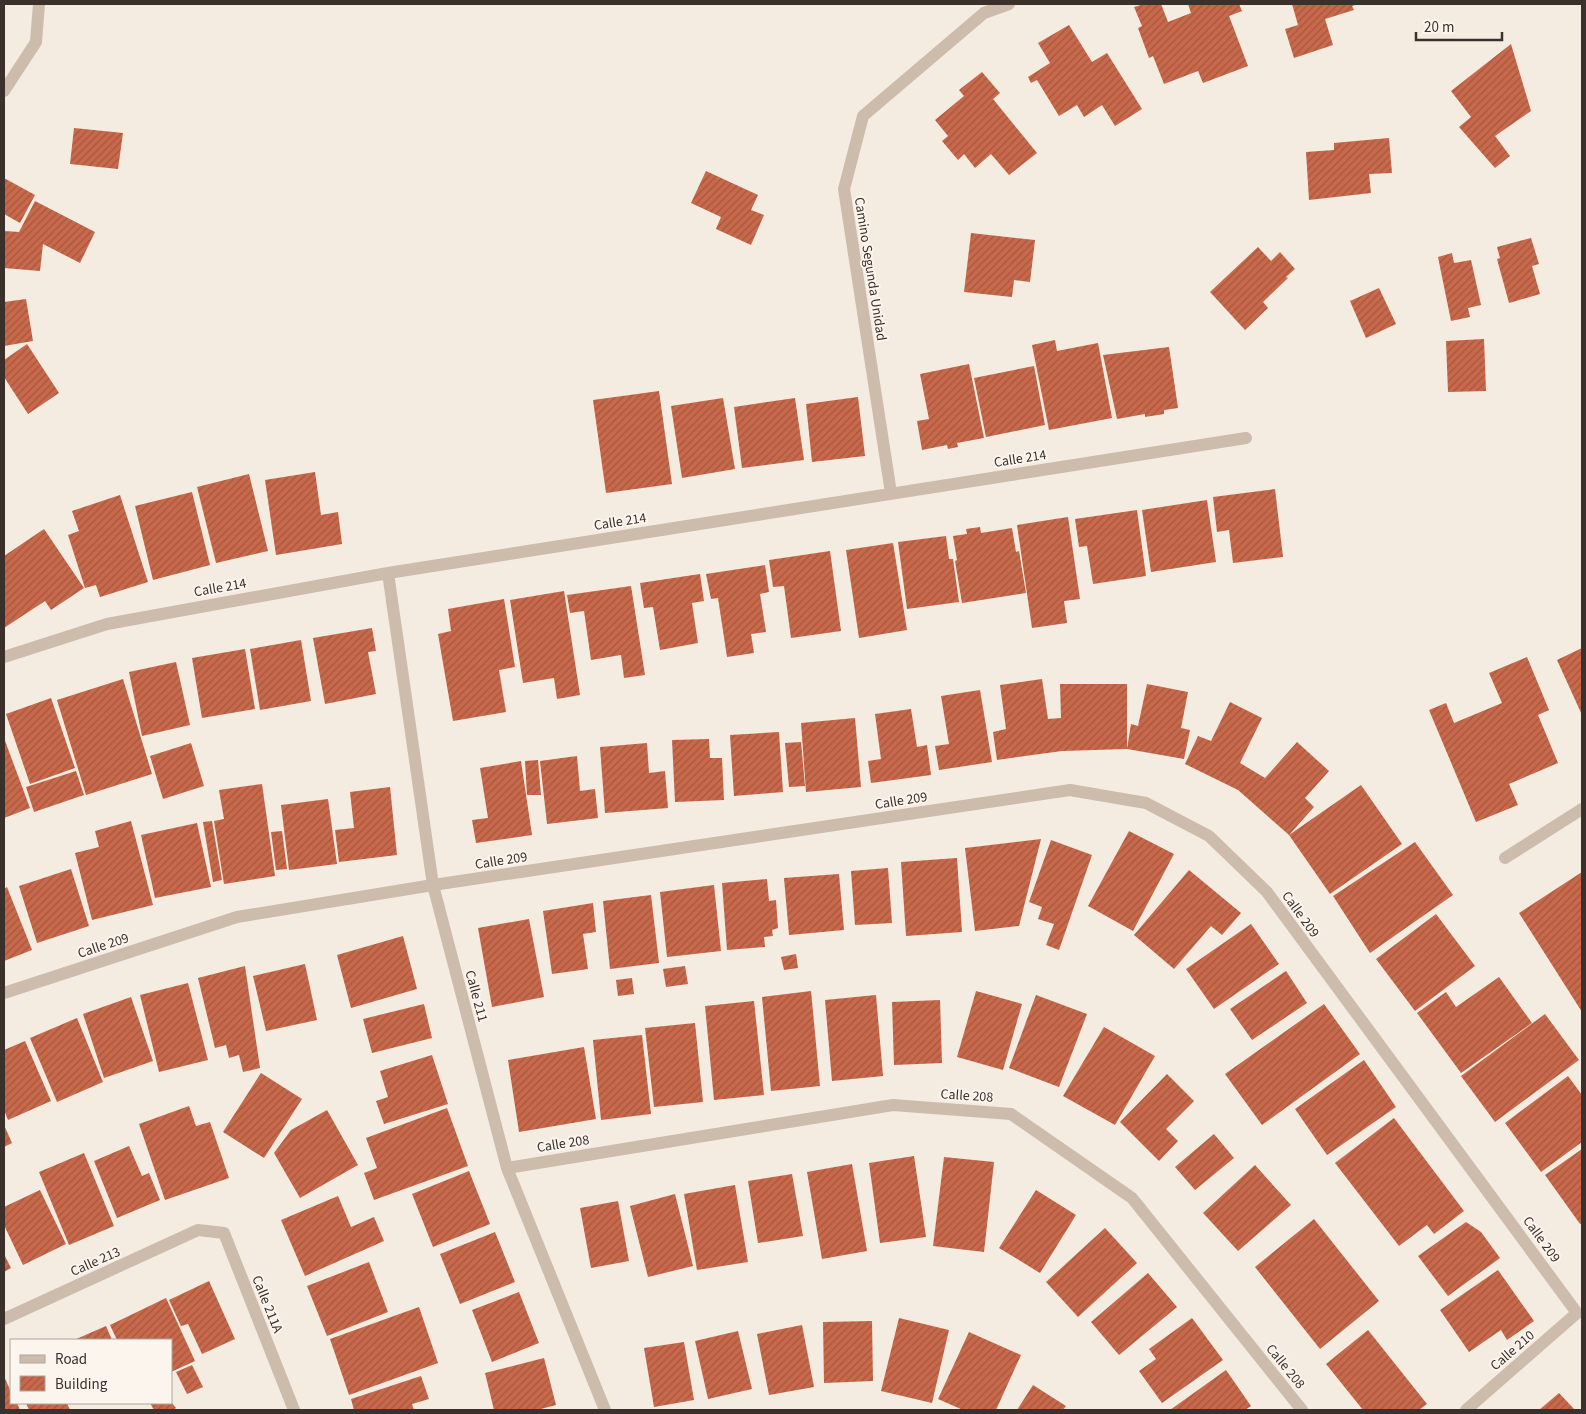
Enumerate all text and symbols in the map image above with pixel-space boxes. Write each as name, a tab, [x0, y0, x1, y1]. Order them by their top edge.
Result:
scale bar	[1416, 10, 1502, 42]
text: 20 m	[1424, 17, 1454, 38]
street label: Camino Segunda Unidad	[849, 196, 891, 342]
street label: Calle 214	[993, 445, 1048, 473]
street label: Calle 214	[593, 508, 648, 536]
street label: Calle 214	[192, 574, 248, 602]
street label: Calle 209	[874, 787, 929, 815]
street label: Calle 209	[474, 847, 529, 875]
street label: Calle 209	[1277, 887, 1324, 942]
street label: Calle 209	[75, 928, 132, 964]
street label: Calle 211	[460, 968, 493, 1024]
street label: Calle 208	[940, 1084, 994, 1108]
street label: Calle 208	[536, 1130, 591, 1158]
street label: Calle 209	[1518, 1212, 1565, 1267]
street label: Calle 213	[67, 1242, 124, 1282]
street label: Calle 211A	[246, 1273, 288, 1336]
street label: Calle 210	[1486, 1326, 1539, 1376]
legend	[10, 1339, 172, 1404]
street label: Calle 208	[1261, 1340, 1310, 1393]
text: Road	[55, 1349, 87, 1370]
text: Building	[55, 1374, 108, 1395]

